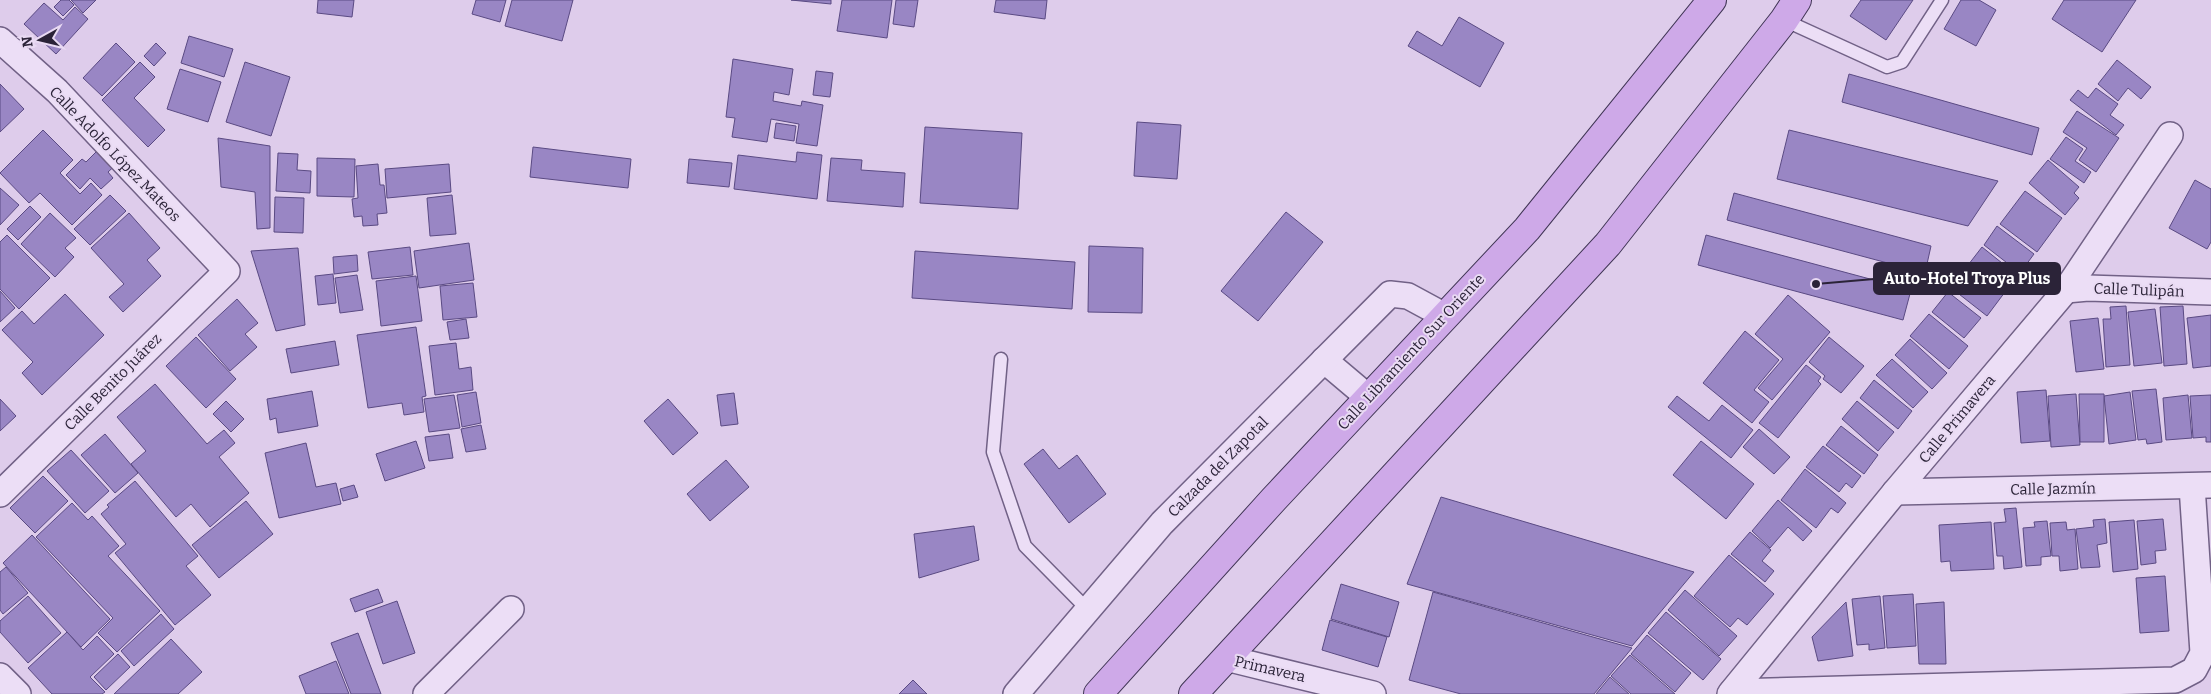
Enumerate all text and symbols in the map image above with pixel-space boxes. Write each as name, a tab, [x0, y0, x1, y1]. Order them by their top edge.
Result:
north arrow	[15, 15, 65, 65]
text: N	[18, 35, 37, 48]
street label: Calle Adolfo López Mateos	[46, 83, 184, 225]
callout: Auto-Hotel Troya Plus	[1874, 263, 2060, 294]
text: Auto-Hotel Troya Plus	[1884, 269, 2051, 288]
street label: Calle Libramiento Sur Oriente	[1334, 270, 1488, 434]
street label: Calle Tulipán	[2093, 279, 2185, 301]
street label: Calle Benito Juárez	[61, 330, 165, 434]
street label: Calle Primavera	[1915, 371, 1999, 467]
street label: Calzada del Zapotal	[1164, 413, 1272, 521]
street label: Calle Jazmín	[2010, 479, 2097, 499]
street label: Primavera	[1233, 652, 1307, 686]

